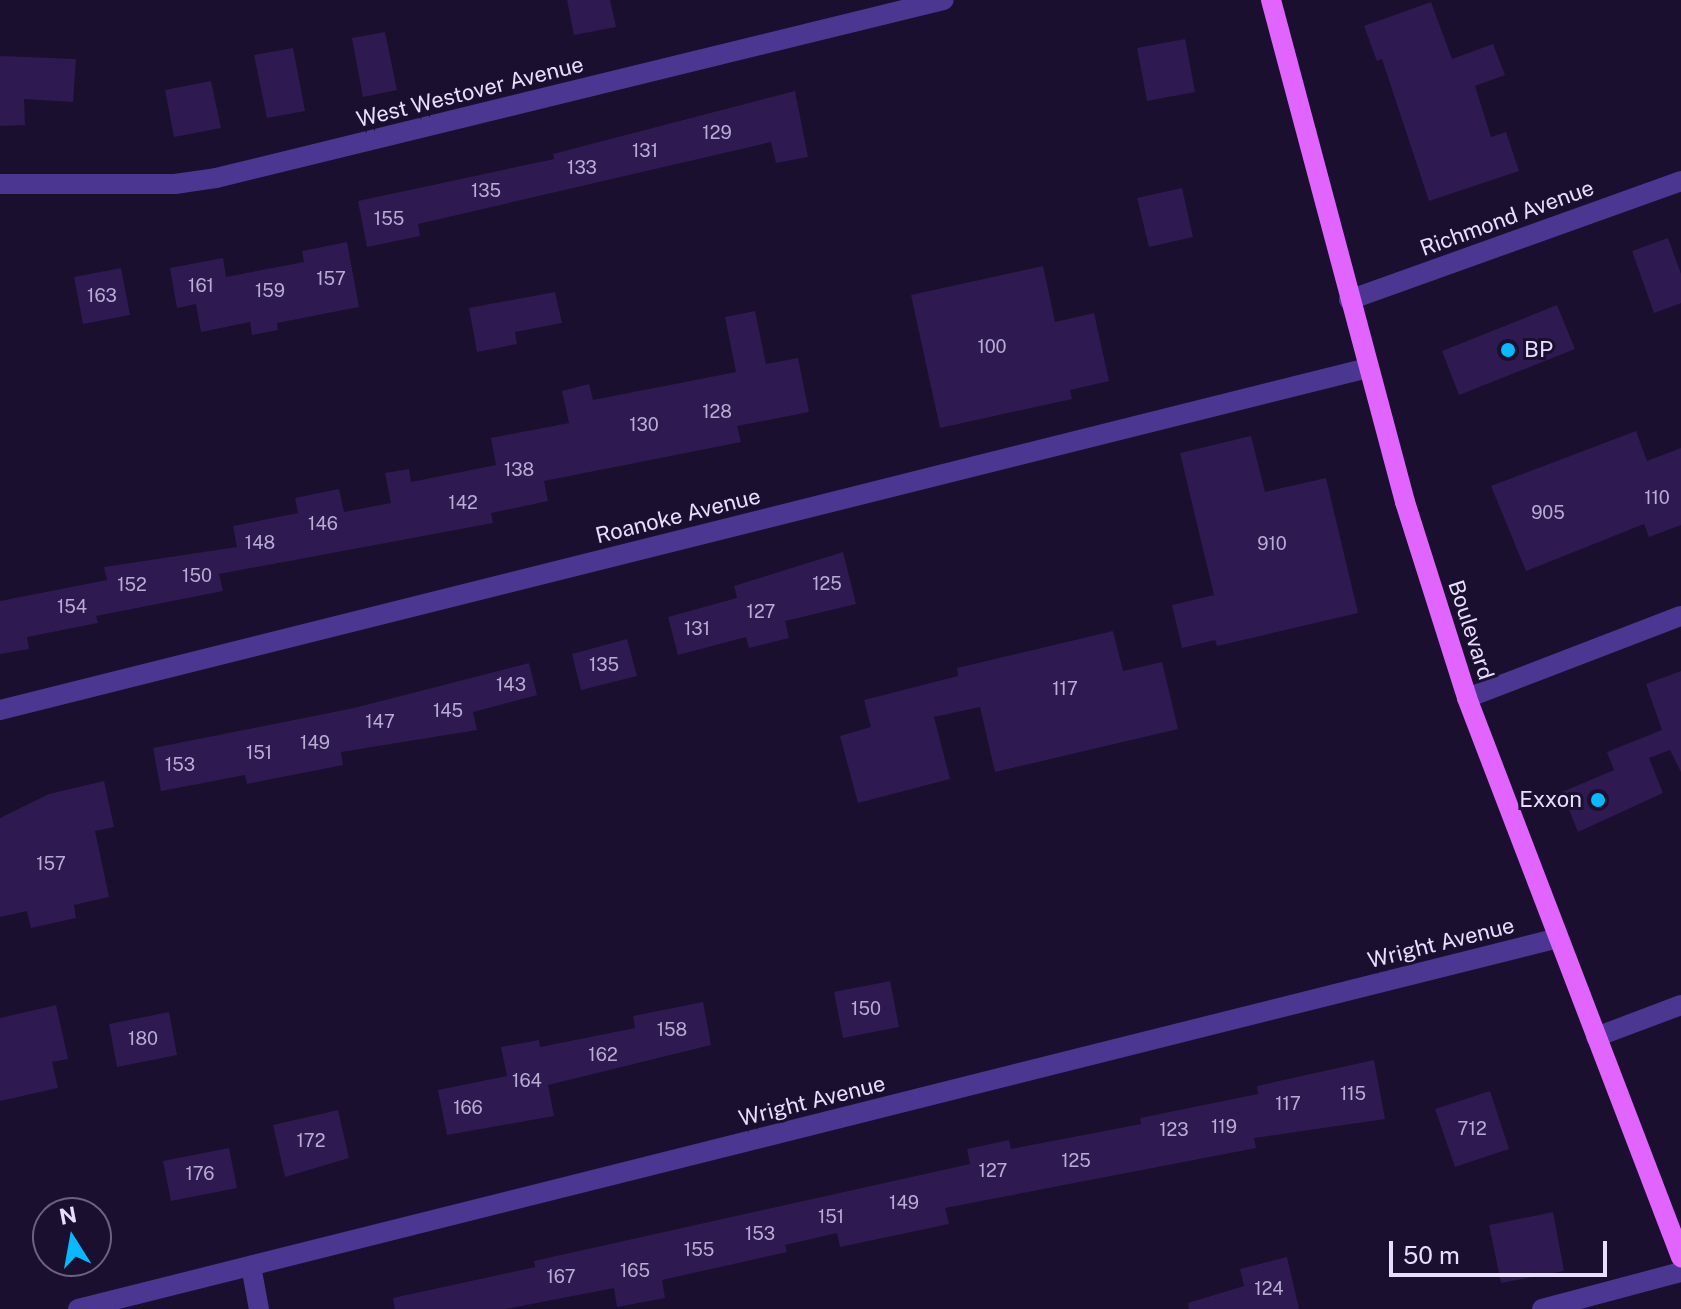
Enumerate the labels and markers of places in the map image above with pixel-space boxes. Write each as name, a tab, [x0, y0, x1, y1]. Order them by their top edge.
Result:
place label: BP	[1524, 337, 1553, 363]
marker: BP	[1499, 341, 1517, 359]
place label: Exxon	[1519, 787, 1582, 813]
marker: Exxon	[1589, 791, 1607, 809]

